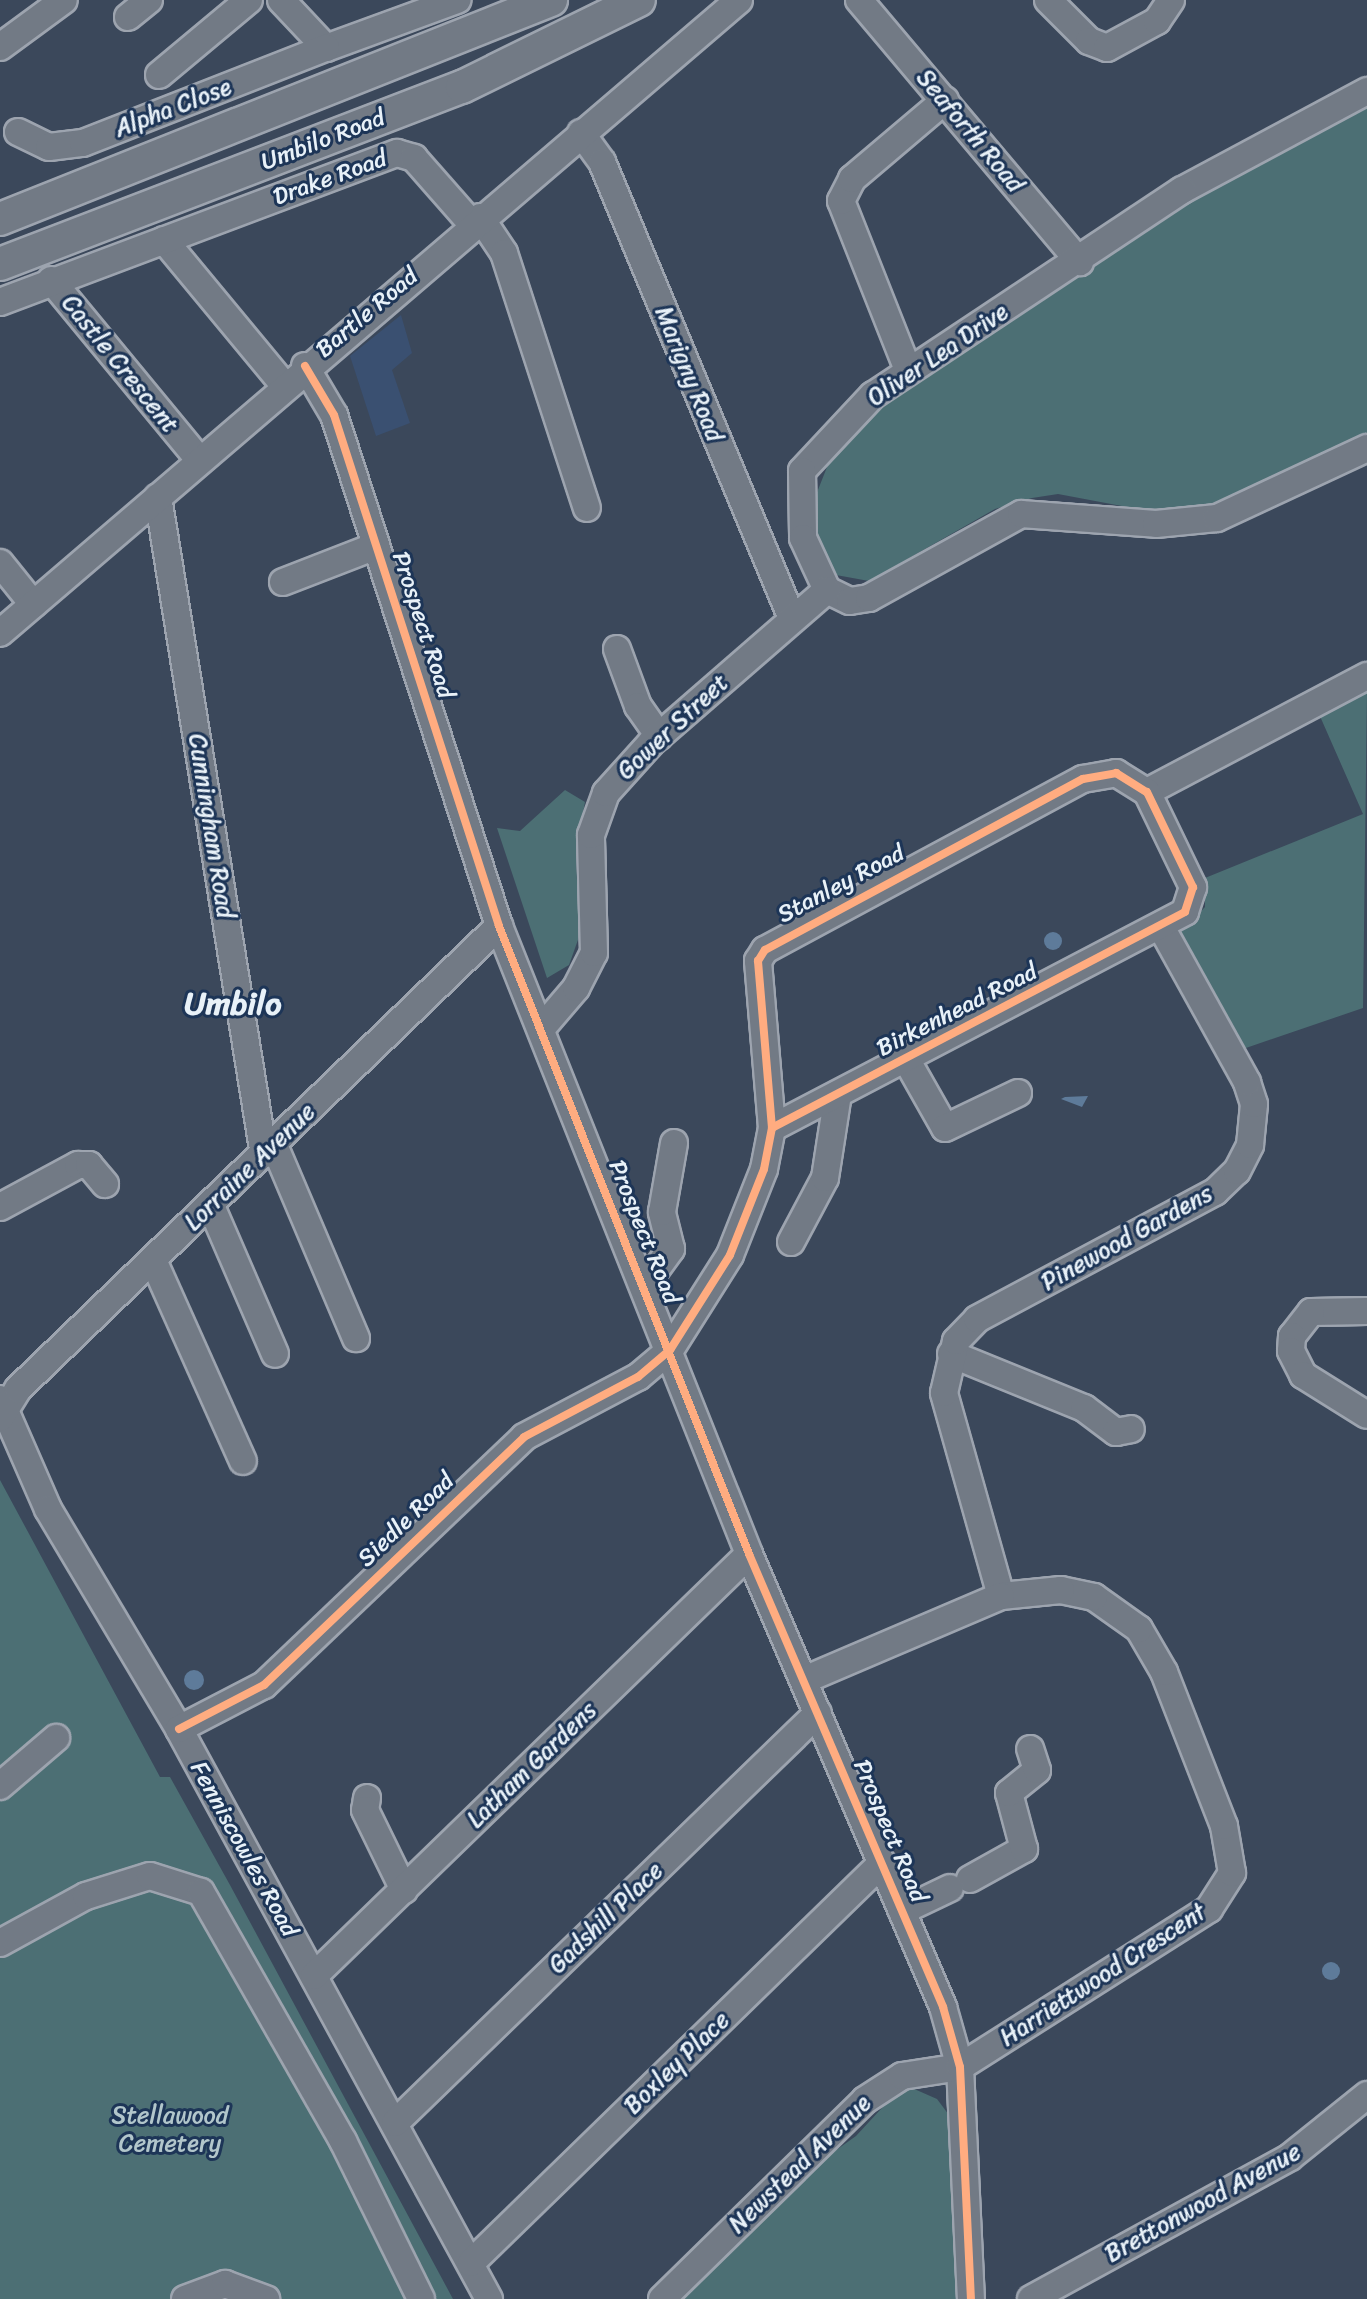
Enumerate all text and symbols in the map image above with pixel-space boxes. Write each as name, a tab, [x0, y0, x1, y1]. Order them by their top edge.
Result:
street label: Seaforth Road	[910, 64, 1030, 198]
street label: Alpha Close	[110, 72, 236, 144]
street label: Umbilo Road	[257, 103, 389, 177]
street label: Drake Road	[269, 144, 391, 212]
street label: Bartle Road	[310, 262, 424, 364]
street label: Castle Crescent	[55, 289, 185, 439]
street label: Oliver Lea Drive	[862, 297, 1014, 413]
street label: Marigny Road	[649, 302, 729, 446]
street label: Prospect Road	[386, 548, 460, 702]
street label: Gower Street	[611, 668, 735, 786]
street label: Cunningham Road	[182, 732, 240, 920]
street label: Stanley Road	[772, 838, 910, 930]
street label: Birkenhead Road	[872, 957, 1042, 1063]
district label: Umbilo	[184, 985, 282, 1023]
street label: Lorraine Avenue	[179, 1098, 321, 1236]
street label: Prospect Road	[602, 1156, 686, 1308]
street label: Pinewood Gardens	[1036, 1179, 1218, 1297]
street label: Siedle Road	[352, 1467, 460, 1573]
street label: Latham Gardens	[461, 1696, 603, 1834]
street label: Prospect Road	[847, 1755, 933, 1907]
street label: Fenniscowles Road	[184, 1756, 304, 1942]
street label: Gadshill Place	[543, 1856, 669, 1980]
street label: Harriettwood Crescent	[993, 1897, 1213, 2053]
street label: Boxley Place	[618, 2006, 736, 2120]
street label: Newstead Avenue	[723, 2089, 877, 2239]
park label: Stellawood Cemetery	[112, 2102, 228, 2158]
street label: Brettonwood Avenue	[1100, 2137, 1306, 2269]

